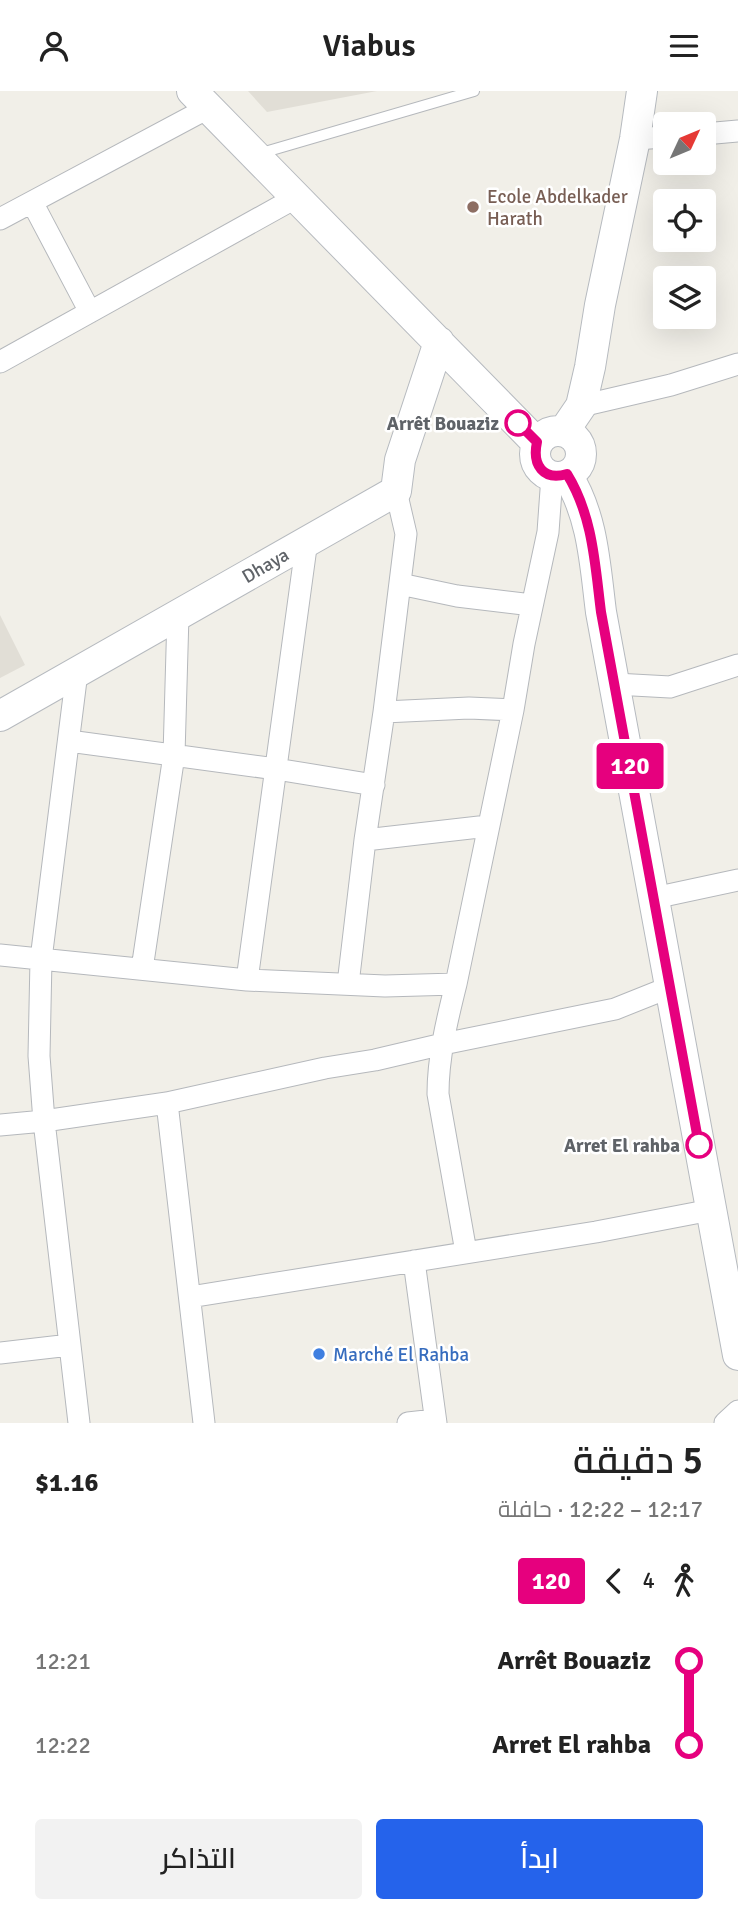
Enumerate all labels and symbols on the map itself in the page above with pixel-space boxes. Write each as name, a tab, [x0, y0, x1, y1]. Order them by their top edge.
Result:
north arrow	[653, 112, 716, 175]
place label: Ecole Abdelkader Harath	[487, 185, 628, 231]
marker: Ecole Abdelkader Harath	[465, 199, 481, 215]
marker: Arrêt Bouaziz	[505, 410, 531, 436]
place label: Arrêt Bouaziz	[387, 412, 499, 436]
street label: Dhaya	[238, 543, 293, 589]
line badge: 120	[590, 743, 670, 789]
marker: Arret El rahba	[686, 1132, 712, 1158]
place label: Arret El rahba	[564, 1134, 680, 1158]
place label: Marché El Rahba	[333, 1343, 469, 1367]
marker: Marché El Rahba	[311, 1346, 327, 1362]

